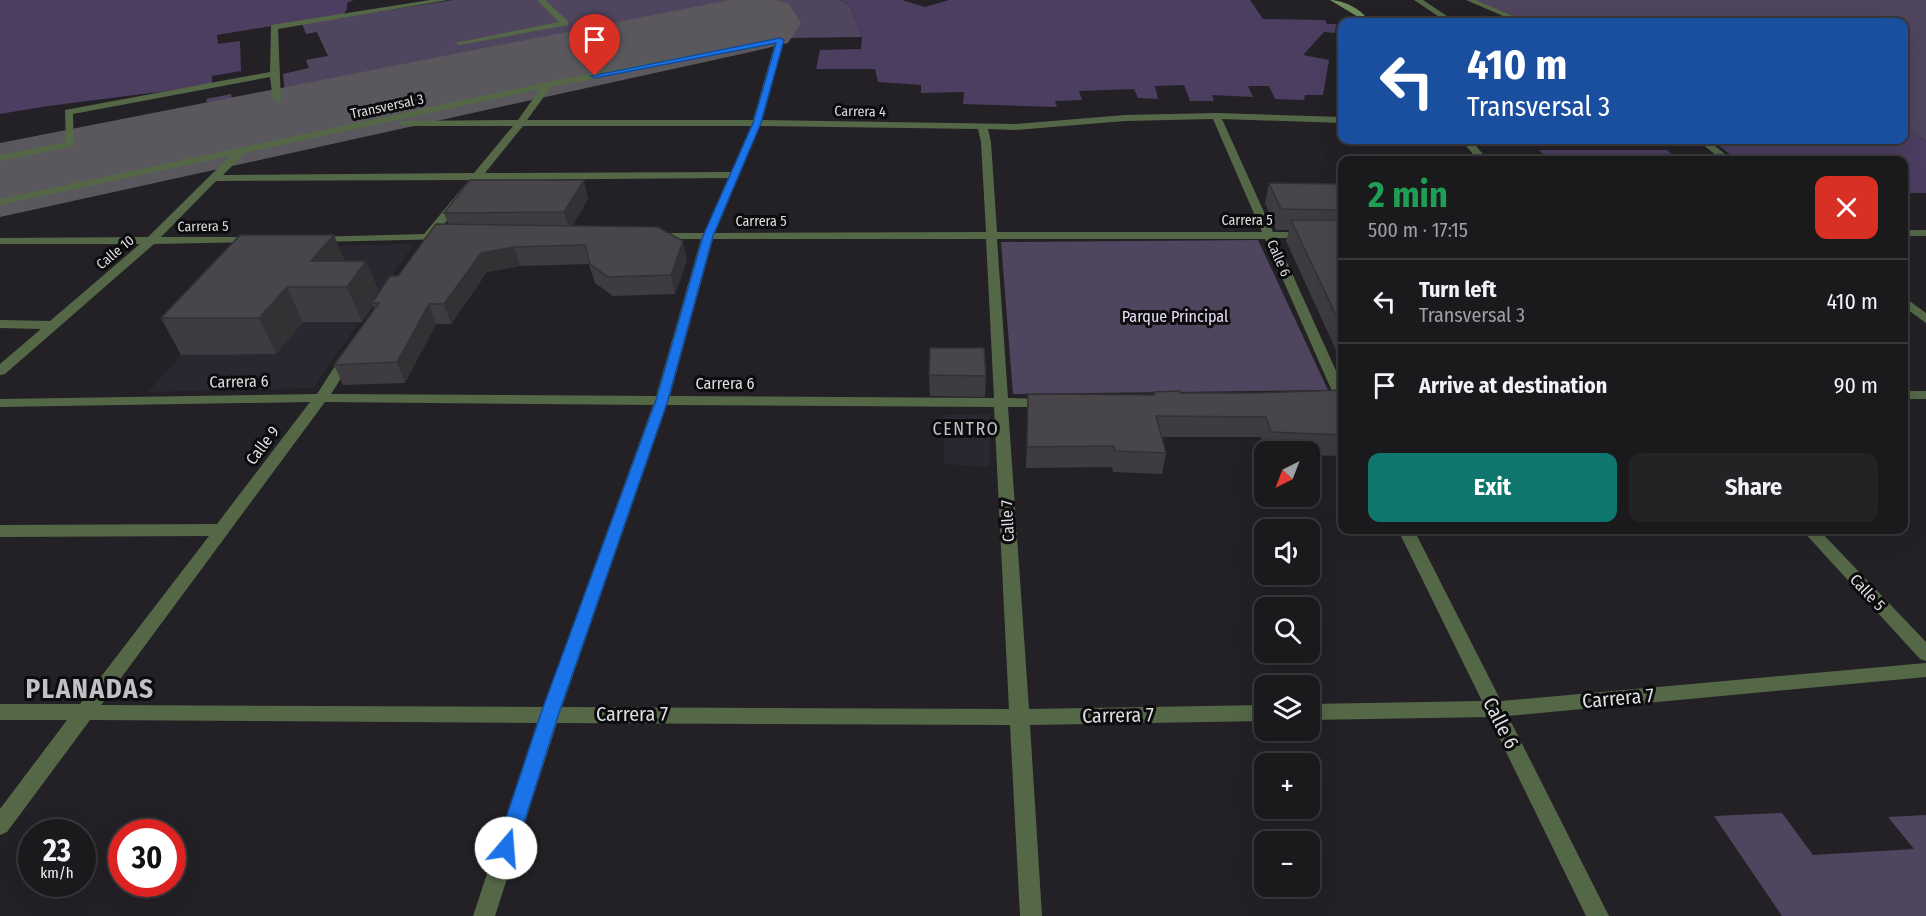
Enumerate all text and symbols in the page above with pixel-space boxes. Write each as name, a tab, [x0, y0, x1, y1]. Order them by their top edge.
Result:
pin	[569, 14, 620, 76]
icon: arrive	[578, 23, 611, 56]
text: 410 m	[1467, 40, 1567, 90]
icon: left	[1368, 42, 1446, 120]
street label: Transversal 3	[349, 90, 425, 123]
text: Transversal 3	[1467, 91, 1610, 123]
street label: Carrera 4	[834, 103, 886, 120]
text: 2 min	[1368, 173, 1448, 217]
button: close	[1815, 176, 1878, 239]
street label: Carrera 5	[1221, 212, 1273, 229]
street label: Carrera 5	[735, 213, 787, 230]
street label: Carrera 5	[177, 218, 229, 235]
text: 500 m · 17:15	[1368, 218, 1468, 242]
street label: Calle 10	[93, 232, 138, 273]
street label: Calle 6	[1263, 237, 1294, 279]
text: Turn left	[1419, 276, 1497, 303]
icon: left	[1368, 285, 1401, 318]
text: 410 m	[1826, 288, 1878, 315]
text: Transversal 3	[1419, 303, 1525, 327]
park label: Parque Principal	[1122, 307, 1228, 326]
icon: arrive	[1368, 369, 1401, 402]
street label: Carrera 6	[209, 371, 269, 392]
text: Arrive at destination	[1419, 372, 1607, 399]
text: 90 m	[1834, 372, 1878, 399]
street label: Carrera 6	[695, 374, 755, 393]
district label: CENTRO	[933, 418, 999, 440]
street label: Calle 9	[242, 422, 283, 468]
north arrow	[1254, 441, 1320, 507]
map controls	[1254, 441, 1320, 897]
button: Exit	[1368, 453, 1617, 522]
button: Share	[1629, 453, 1878, 522]
street label: Calle 7	[997, 499, 1018, 543]
button: sound	[1254, 519, 1320, 585]
street label: Calle 5	[1846, 570, 1889, 615]
button: search	[1254, 597, 1320, 663]
district label: PLANADAS	[25, 673, 155, 705]
button: layers	[1254, 675, 1320, 741]
street label: Carrera 7	[1581, 683, 1655, 713]
street label: Calle 6	[1478, 693, 1524, 753]
street label: Carrera 7	[596, 702, 668, 726]
street label: Carrera 7	[1082, 702, 1154, 728]
button: +	[1254, 753, 1320, 819]
position arrow	[474, 816, 538, 880]
speed limit sign: 30	[108, 819, 186, 897]
button: −	[1254, 831, 1320, 897]
text: 23	[43, 833, 71, 869]
text: km/h	[40, 864, 74, 882]

